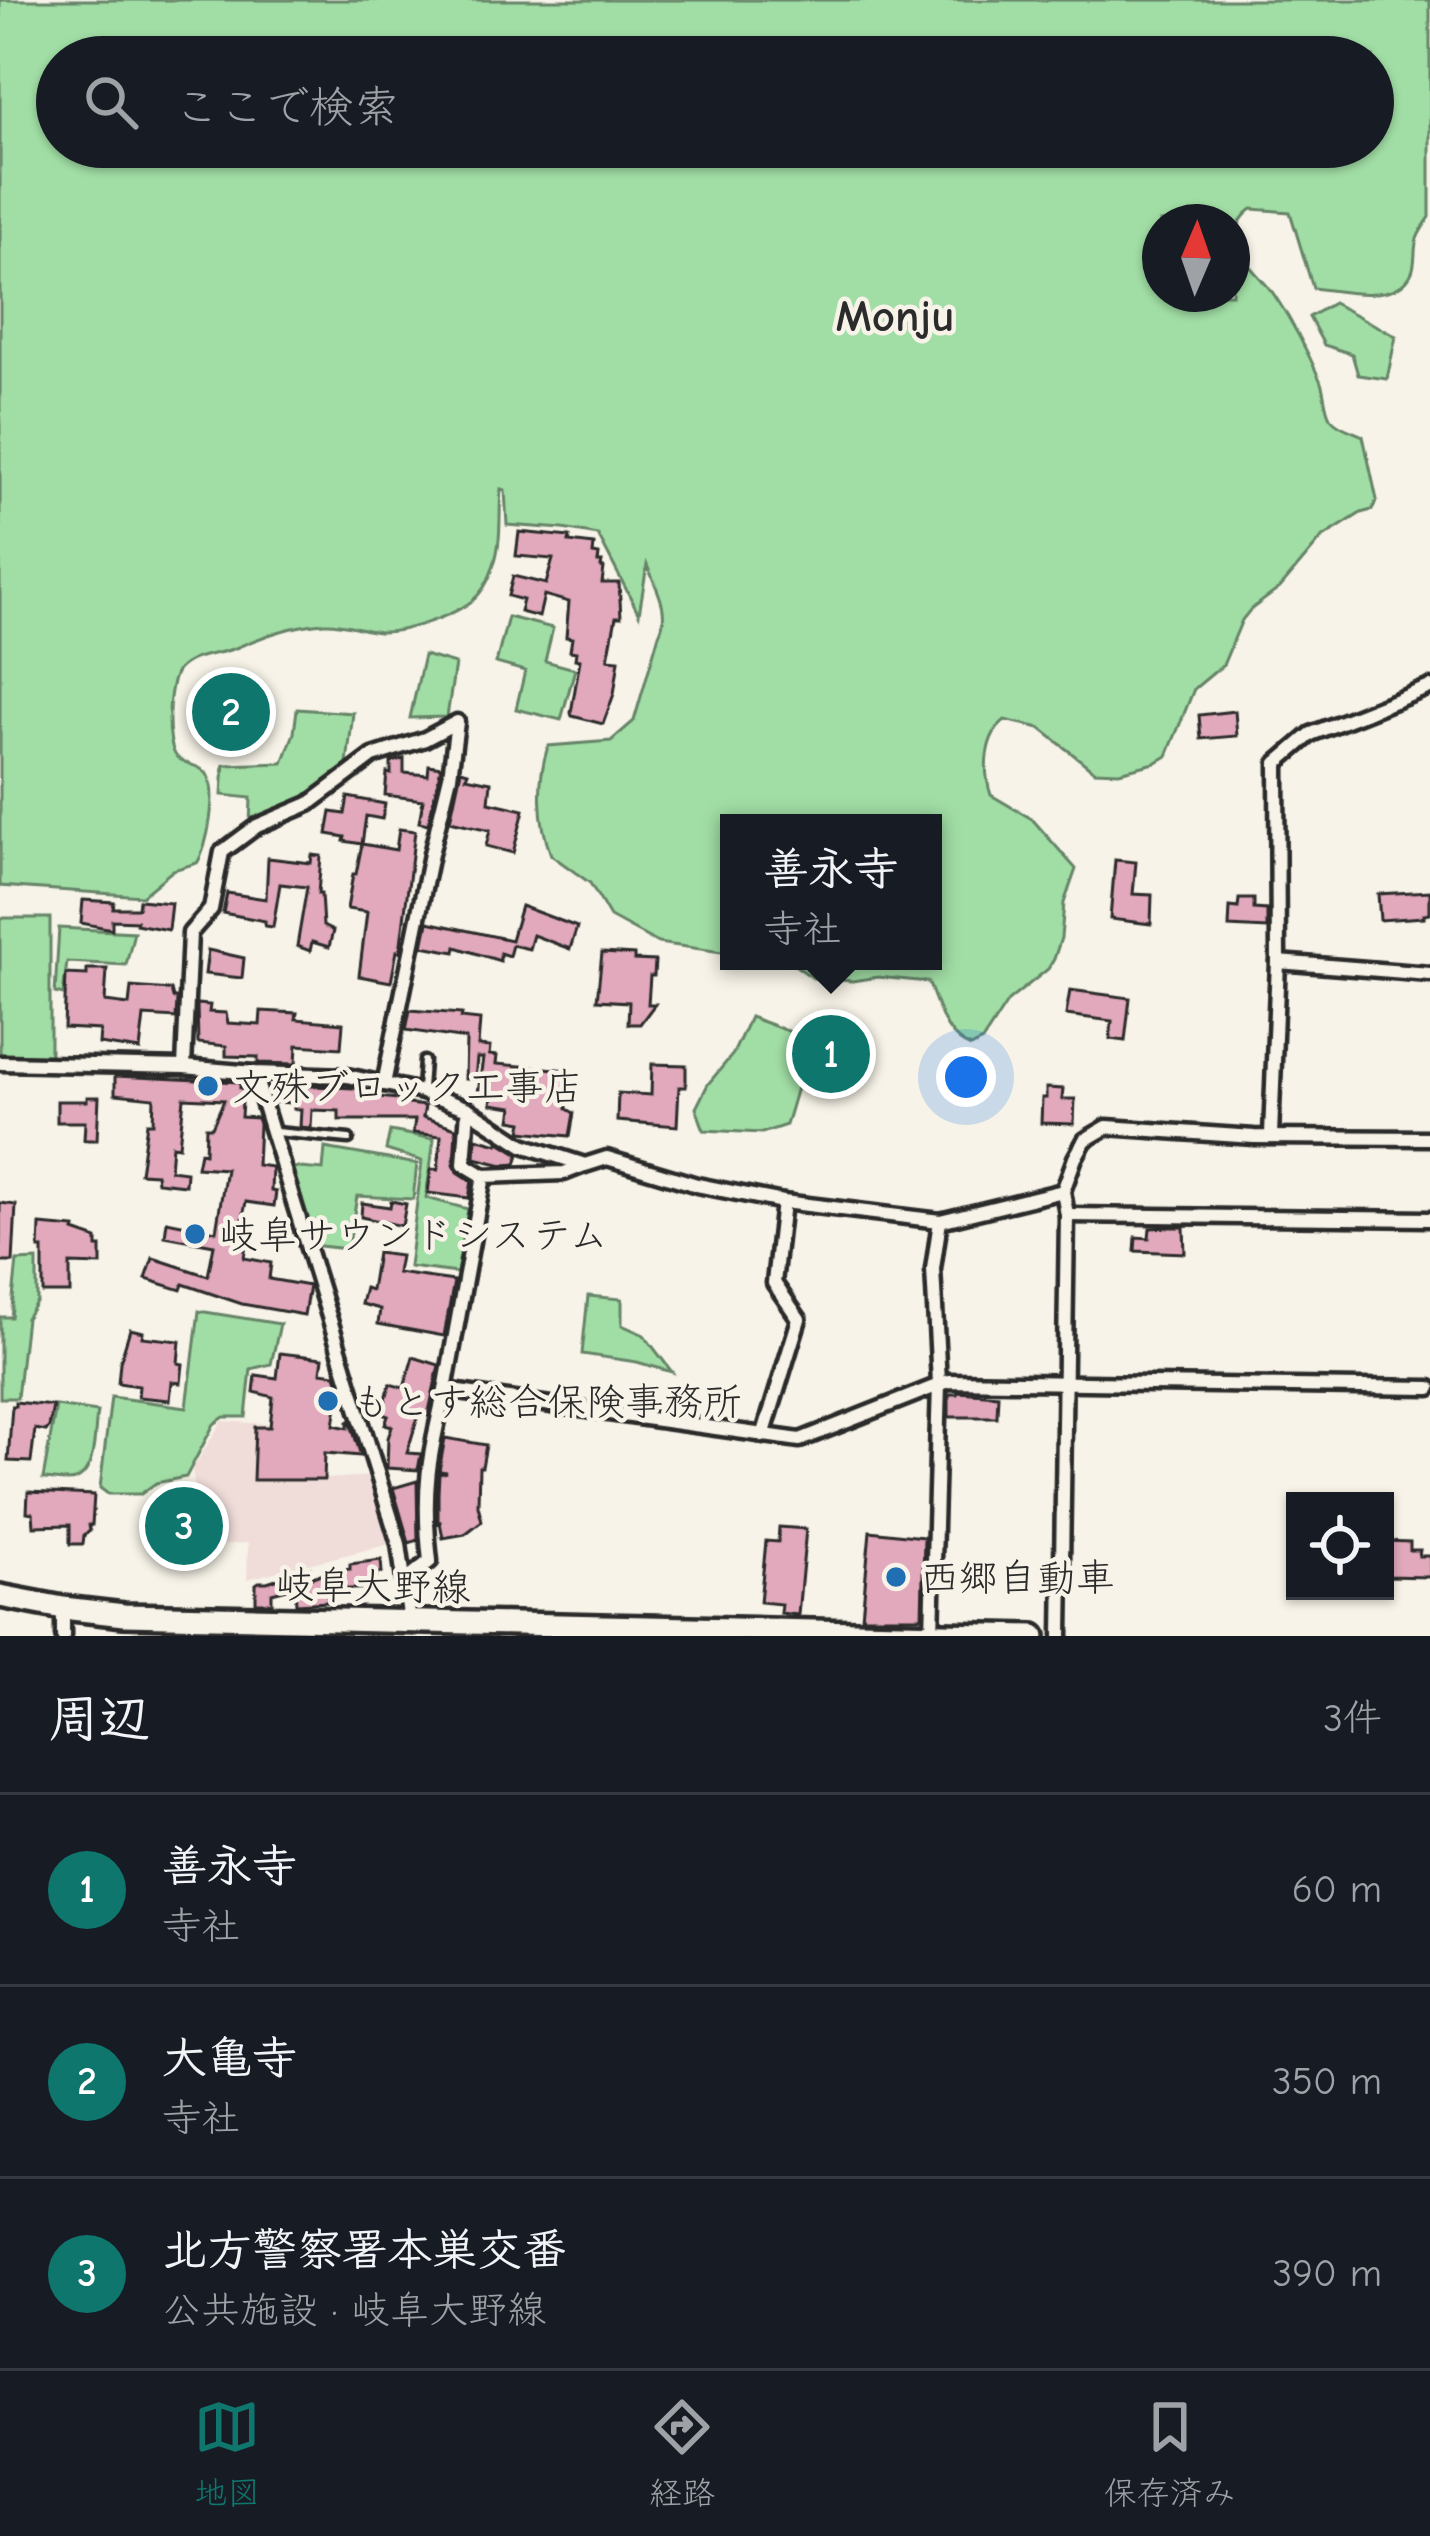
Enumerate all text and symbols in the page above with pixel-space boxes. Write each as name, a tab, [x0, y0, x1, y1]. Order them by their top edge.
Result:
search box	[36, 36, 1394, 168]
icon: search	[78, 69, 144, 135]
text: ここで検索	[174, 81, 399, 133]
north arrow	[1142, 204, 1250, 312]
district label: Monju	[835, 290, 955, 342]
pin: 2	[192, 667, 270, 757]
popup	[720, 814, 942, 970]
text: 善永寺	[763, 843, 899, 895]
text: 寺社	[763, 907, 842, 952]
pin: 1	[792, 1009, 870, 1099]
your location	[936, 1047, 996, 1107]
place label: 文殊ブロック工事店	[232, 1065, 583, 1110]
marker: 文殊ブロック工事店	[195, 1073, 221, 1099]
place label: 岐阜サウンドシステム	[219, 1213, 608, 1258]
marker: 岐阜サウンドシステム	[182, 1221, 208, 1247]
place label: もとす総合保険事務所	[352, 1380, 742, 1425]
marker: もとす総合保険事務所	[315, 1388, 341, 1414]
pin: 3	[145, 1481, 223, 1571]
map controls	[1286, 1492, 1394, 1600]
button: locate	[1286, 1492, 1394, 1600]
place label: 西郷自動車	[920, 1556, 1115, 1601]
street label: 岐阜大野線	[275, 1562, 471, 1611]
marker: 西郷自動車	[883, 1564, 909, 1590]
text: 周辺	[48, 1690, 150, 1749]
text: 3件	[1323, 1696, 1382, 1741]
text: 善永寺	[162, 1840, 297, 1892]
text: 1	[79, 1867, 95, 1912]
text: 60 m	[1292, 1867, 1382, 1912]
text: 寺社	[162, 1904, 240, 1949]
text: 大亀寺	[162, 2032, 297, 2084]
text: 2	[77, 2059, 97, 2104]
text: 350 m	[1272, 2059, 1382, 2104]
text: 寺社	[162, 2096, 240, 2141]
text: 北方警察署本巣交番	[162, 2224, 567, 2276]
text: 3	[77, 2251, 97, 2296]
text: 390 m	[1273, 2251, 1382, 2296]
text: 公共施設 · 岐阜大野線	[162, 2288, 546, 2333]
tab: 地図	[194, 2394, 260, 2514]
tab: 経路	[649, 2394, 715, 2514]
tab: 保存済み	[1104, 2394, 1236, 2514]

